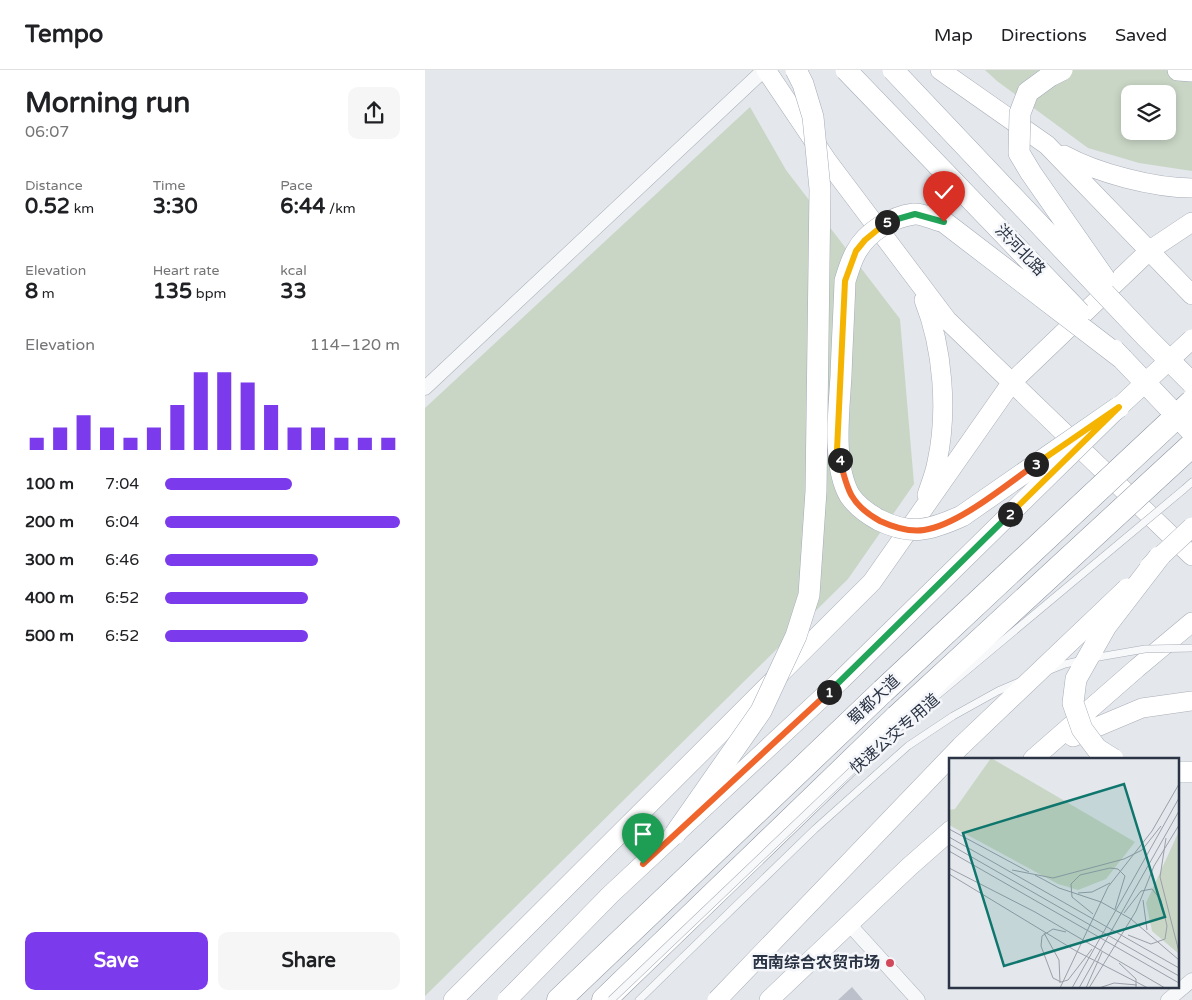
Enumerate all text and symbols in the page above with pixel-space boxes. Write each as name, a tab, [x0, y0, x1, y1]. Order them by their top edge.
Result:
text: Tempo	[25, 20, 103, 49]
text: Map	[934, 24, 973, 46]
text: Directions	[1001, 24, 1087, 46]
text: Saved	[1115, 24, 1167, 46]
map controls	[1121, 85, 1176, 140]
button: layers	[1121, 85, 1176, 140]
text: Morning run	[25, 86, 190, 120]
button: share	[348, 87, 400, 139]
text: 06:07	[25, 122, 69, 142]
pin	[923, 171, 965, 222]
text: Distance	[25, 177, 83, 194]
text: Time	[153, 177, 185, 194]
text: Pace	[280, 177, 313, 194]
icon: check	[930, 178, 958, 206]
text: 0.52	[25, 194, 70, 219]
text: 3:30	[153, 194, 198, 219]
text: 6:44	[280, 194, 325, 219]
text: km	[70, 200, 94, 217]
text: /km	[325, 200, 356, 217]
pin: 5	[875, 210, 899, 234]
text: 5	[883, 214, 892, 231]
street label: 洪河北路	[991, 220, 1049, 280]
text: Elevation	[25, 262, 86, 279]
text: Heart rate	[153, 262, 219, 279]
text: kcal	[280, 262, 307, 279]
text: 8	[25, 279, 38, 304]
text: 135	[153, 279, 192, 304]
text: 33	[280, 279, 307, 304]
text: m	[38, 285, 55, 302]
text: bpm	[192, 285, 226, 302]
text: Elevation	[25, 335, 95, 355]
text: 114–120 m	[310, 335, 400, 355]
pin: 4	[827, 448, 853, 472]
text: 4	[836, 452, 845, 469]
pin: 3	[1023, 452, 1049, 476]
text: 3	[1032, 456, 1041, 473]
text: 100 m	[25, 474, 74, 494]
text: 7:04	[105, 474, 139, 494]
pin: 2	[997, 502, 1023, 526]
text: 2	[1006, 506, 1015, 523]
text: 200 m	[25, 512, 74, 532]
text: 6:04	[105, 512, 139, 532]
text: 300 m	[25, 550, 74, 570]
text: 6:46	[105, 550, 139, 570]
text: 400 m	[25, 588, 74, 608]
text: 6:52	[105, 588, 139, 608]
text: 500 m	[25, 626, 74, 646]
text: 6:52	[105, 626, 139, 646]
street label: 蜀都大道	[844, 671, 904, 729]
pin: 1	[817, 680, 841, 704]
text: 1	[825, 684, 834, 701]
street label: 快速公交专用道	[846, 690, 944, 778]
inset map	[949, 758, 1179, 988]
pin	[622, 813, 664, 864]
icon: arrive	[629, 820, 657, 848]
button: Save	[25, 932, 208, 990]
button: Share	[218, 932, 400, 990]
place label: 西南综合农贸市场	[752, 953, 880, 973]
marker: 西南综合农贸市场	[884, 957, 896, 969]

